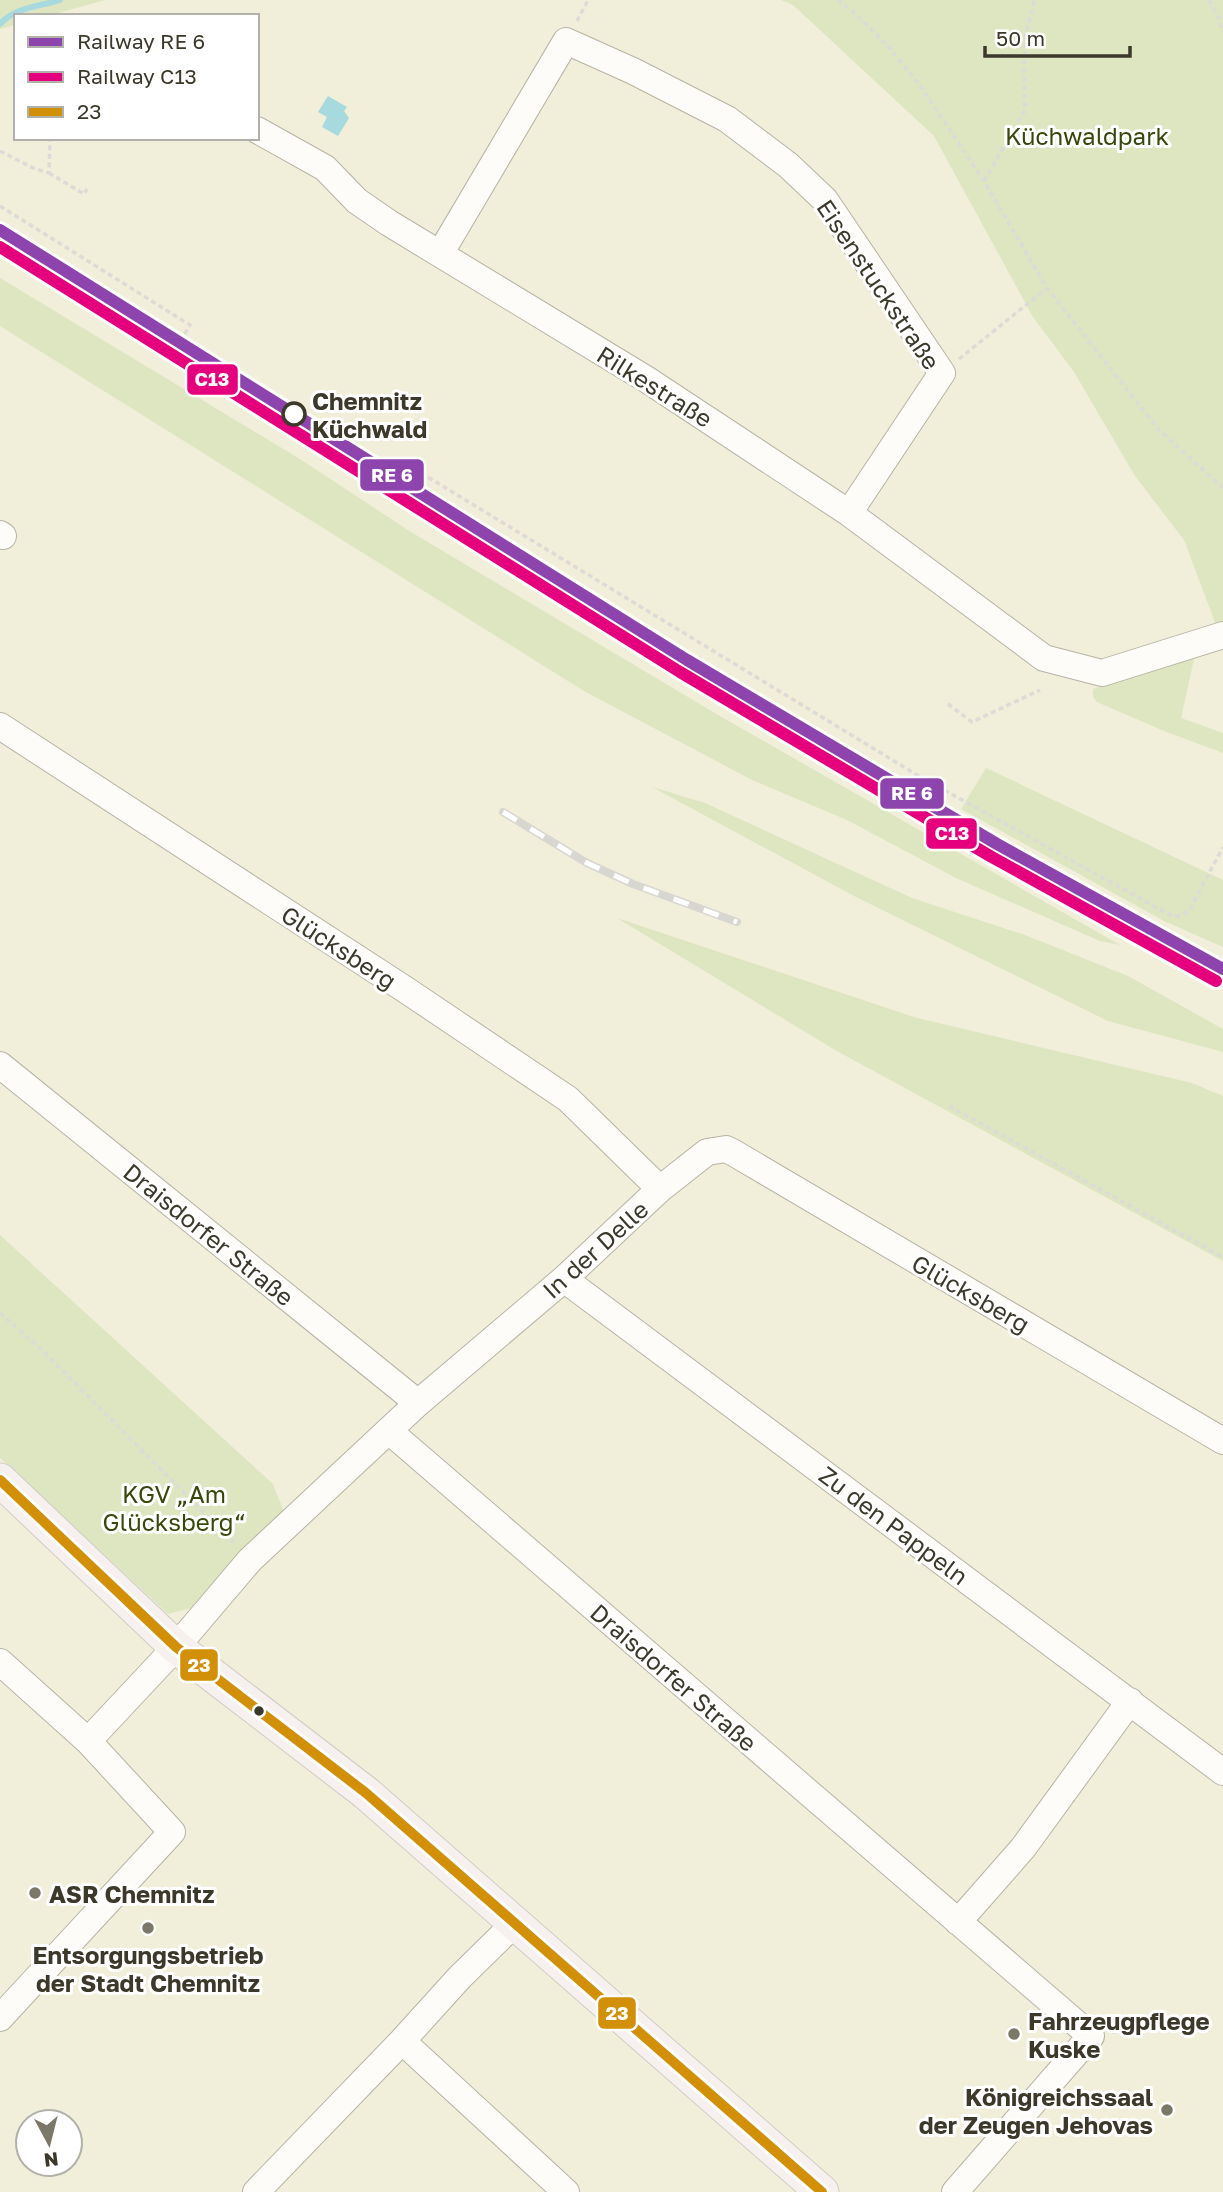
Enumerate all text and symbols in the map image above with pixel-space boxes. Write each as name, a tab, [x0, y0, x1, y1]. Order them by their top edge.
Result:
legend	[14, 14, 259, 140]
scale bar	[985, 14, 1130, 58]
text: 50 m	[996, 25, 1045, 51]
text: Railway RE 6	[77, 28, 205, 54]
text: Railway C13	[77, 63, 197, 89]
text: 23	[77, 98, 101, 124]
park label: Küchwaldpark	[1005, 121, 1169, 150]
street label: Eisenstuckstraße	[811, 193, 947, 375]
street label: Rilkestraße	[592, 339, 718, 433]
line badge: C13	[186, 363, 239, 396]
text: C13	[195, 367, 229, 390]
place label: Chemnitz Küchwald	[312, 386, 427, 443]
marker: Chemnitz Küchwald	[282, 402, 306, 426]
line badge: RE 6	[359, 458, 425, 492]
text: RE 6	[371, 463, 413, 486]
line badge: RE 6	[879, 777, 945, 810]
text: RE 6	[891, 781, 933, 804]
line badge: C13	[925, 817, 978, 850]
text: C13	[935, 821, 969, 844]
street label: Glücksberg	[276, 899, 402, 995]
street label: Draisdorfer Straße	[118, 1157, 300, 1311]
street label: In der Delle	[536, 1194, 654, 1304]
street label: Glücksberg	[907, 1248, 1035, 1338]
street label: Zu den Pappeln	[814, 1460, 974, 1590]
park label: KGV „Am Glücksberg“	[103, 1479, 245, 1536]
street label: Draisdorfer Straße	[585, 1597, 763, 1757]
line badge: 23	[179, 1648, 219, 1682]
text: 23	[187, 1653, 211, 1676]
unlabelled marker	[252, 1704, 266, 1718]
place label: ASR Chemnitz	[49, 1879, 215, 1908]
marker: ASR Chemnitz	[27, 1885, 43, 1901]
marker: Entsorgungsbetrieb der Stadt Chemnitz	[140, 1920, 156, 1936]
place label: Entsorgungsbetrieb der Stadt Chemnitz	[33, 1940, 264, 1997]
line badge: 23	[597, 1996, 637, 2030]
text: 23	[605, 2001, 629, 2024]
place label: Fahrzeugpflege Kuske	[1028, 2006, 1210, 2063]
marker: Fahrzeugpflege Kuske	[1006, 2026, 1022, 2042]
place label: Königreichssaal der Zeugen Jehovas	[919, 2082, 1153, 2139]
marker: Königreichssaal der Zeugen Jehovas	[1159, 2102, 1175, 2118]
north arrow	[14, 2108, 84, 2178]
text: N	[43, 2148, 60, 2173]

